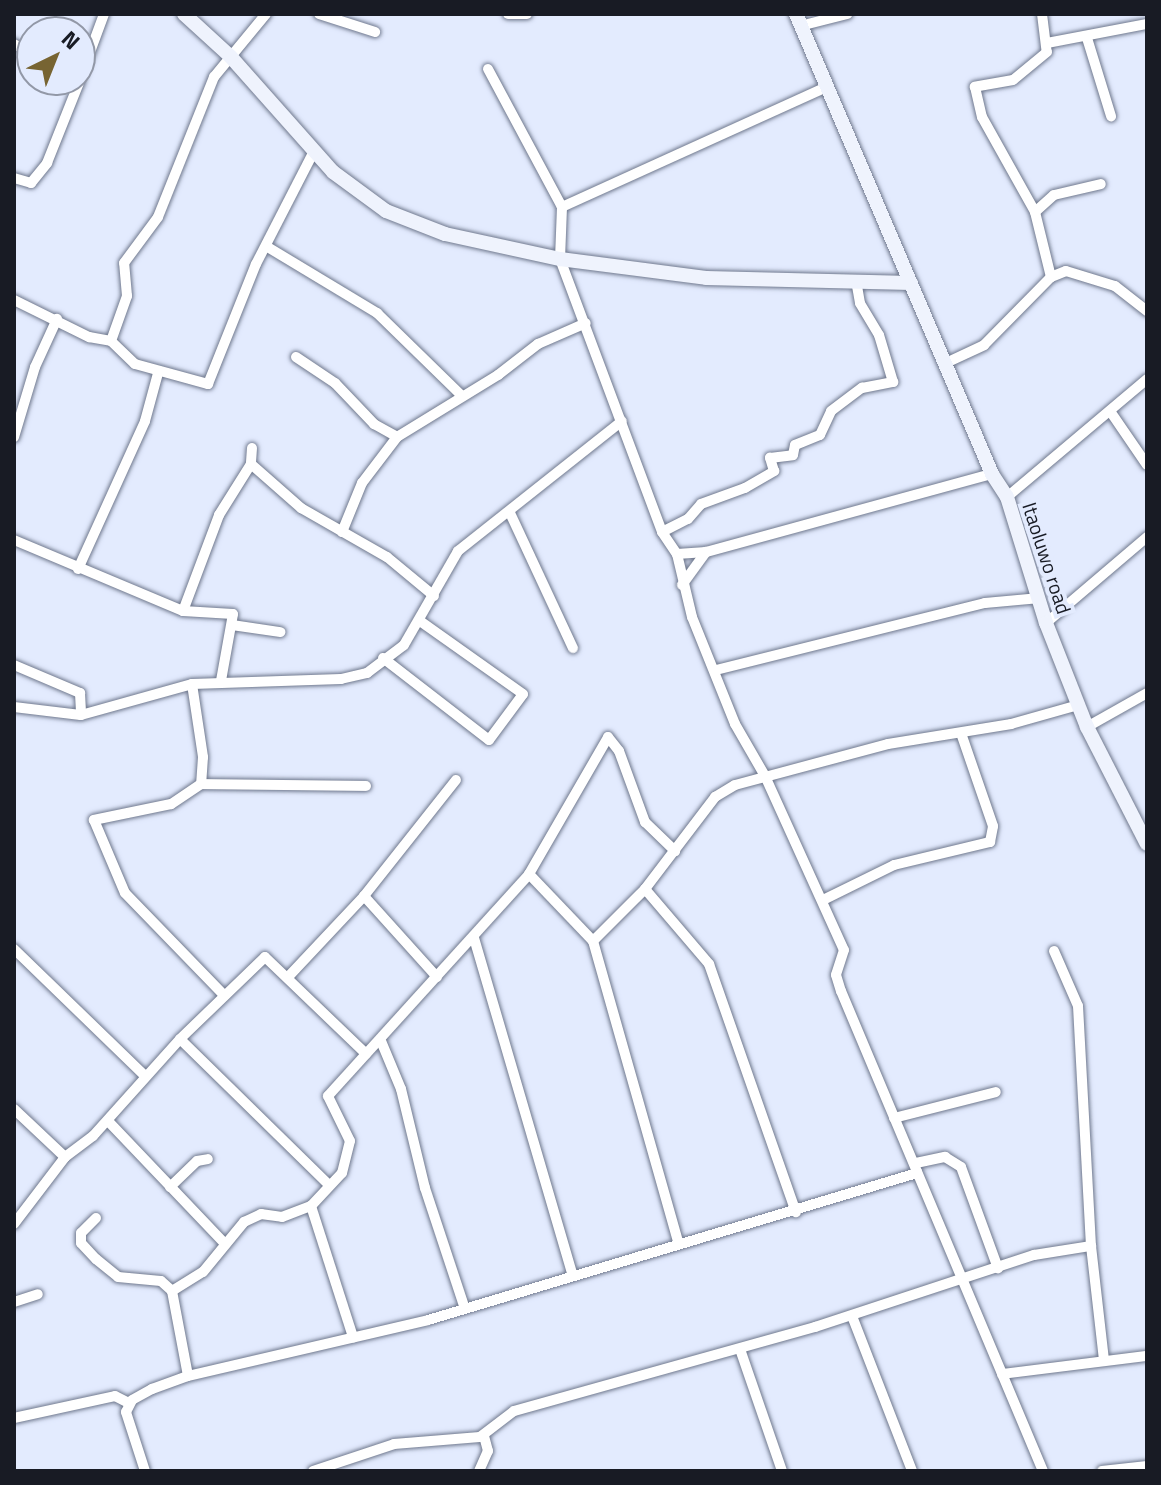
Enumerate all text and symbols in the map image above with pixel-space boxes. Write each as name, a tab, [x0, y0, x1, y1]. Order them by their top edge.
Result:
north arrow	[16, 16, 96, 96]
text: N	[54, 22, 88, 58]
street label: Itaoluwo road	[1018, 499, 1076, 617]

